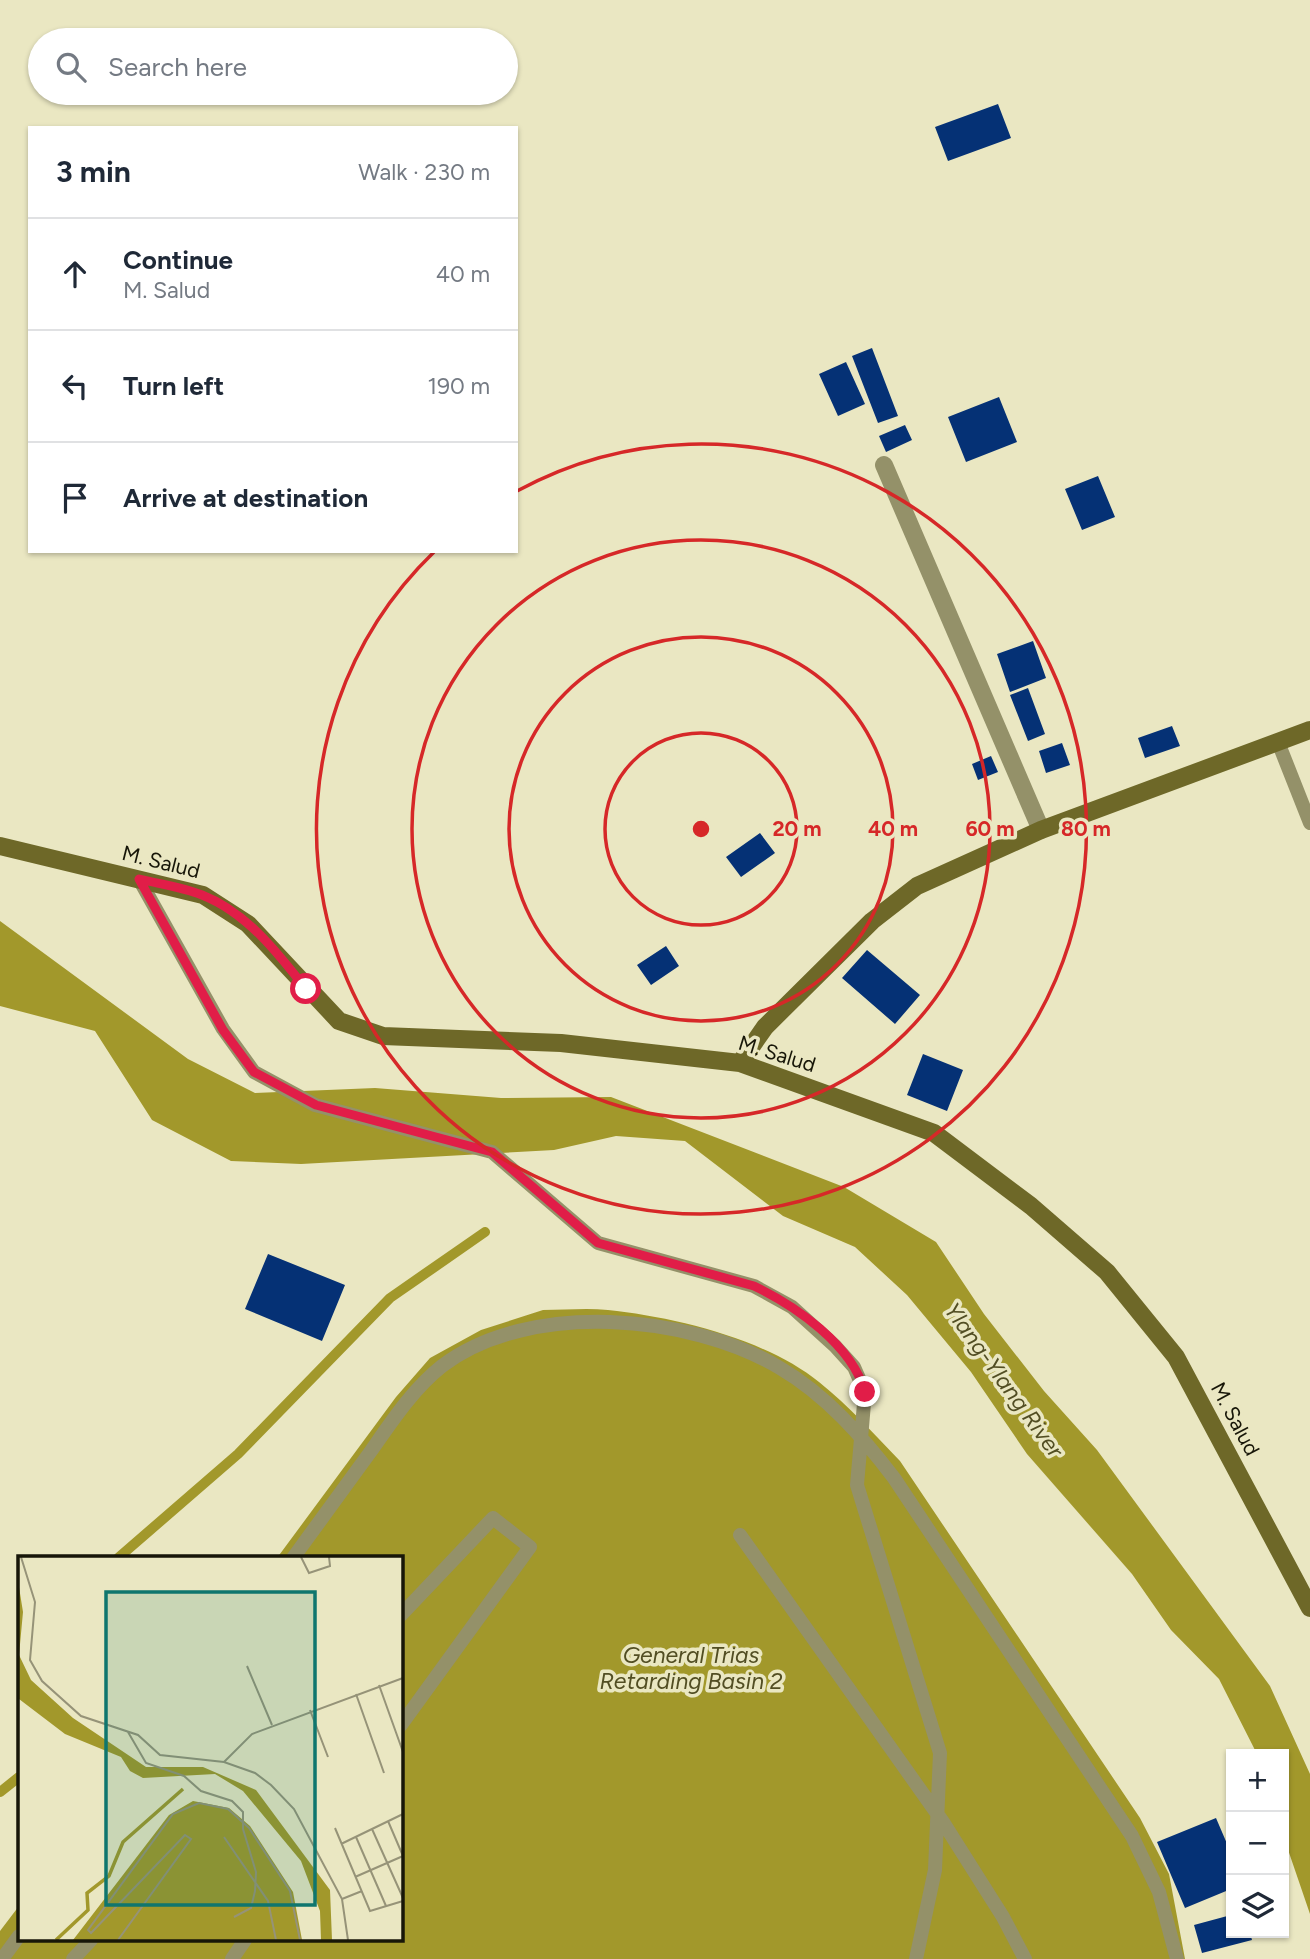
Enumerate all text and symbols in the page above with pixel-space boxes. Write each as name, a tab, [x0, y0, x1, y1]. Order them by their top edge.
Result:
search box	[28, 28, 518, 105]
icon: search	[52, 48, 90, 86]
text: Search here	[108, 51, 247, 83]
text: 3 min	[56, 153, 131, 190]
text: Walk · 230 m	[358, 158, 490, 186]
text: Continue	[123, 244, 233, 276]
icon: ahead	[56, 255, 94, 293]
text: 40 m	[436, 260, 490, 288]
text: M. Salud	[123, 276, 210, 304]
icon: left	[56, 367, 94, 405]
text: Turn left	[123, 370, 224, 402]
text: 190 m	[427, 372, 490, 400]
icon: arrive	[56, 479, 94, 517]
text: Arrive at destination	[123, 482, 368, 514]
text: 20 m	[772, 816, 822, 841]
text: 40 m	[868, 816, 918, 841]
text: 60 m	[965, 816, 1015, 841]
text: 80 m	[1061, 816, 1111, 841]
centre of rings	[689, 817, 713, 841]
street label: M. Salud	[119, 840, 203, 883]
route start	[290, 973, 321, 1004]
street label: M. Salud	[735, 1030, 819, 1077]
water label: Ylang-Ylang River	[938, 1297, 1070, 1464]
route end	[849, 1376, 880, 1407]
street label: M. Salud	[1206, 1378, 1265, 1460]
inset map	[18, 1556, 402, 1941]
water label: General Trias Retarding Basin 2	[599, 1641, 783, 1695]
map controls	[1226, 1749, 1289, 1938]
button: +	[1226, 1749, 1289, 1812]
button: −	[1226, 1812, 1289, 1875]
button: layers	[1226, 1875, 1289, 1938]

